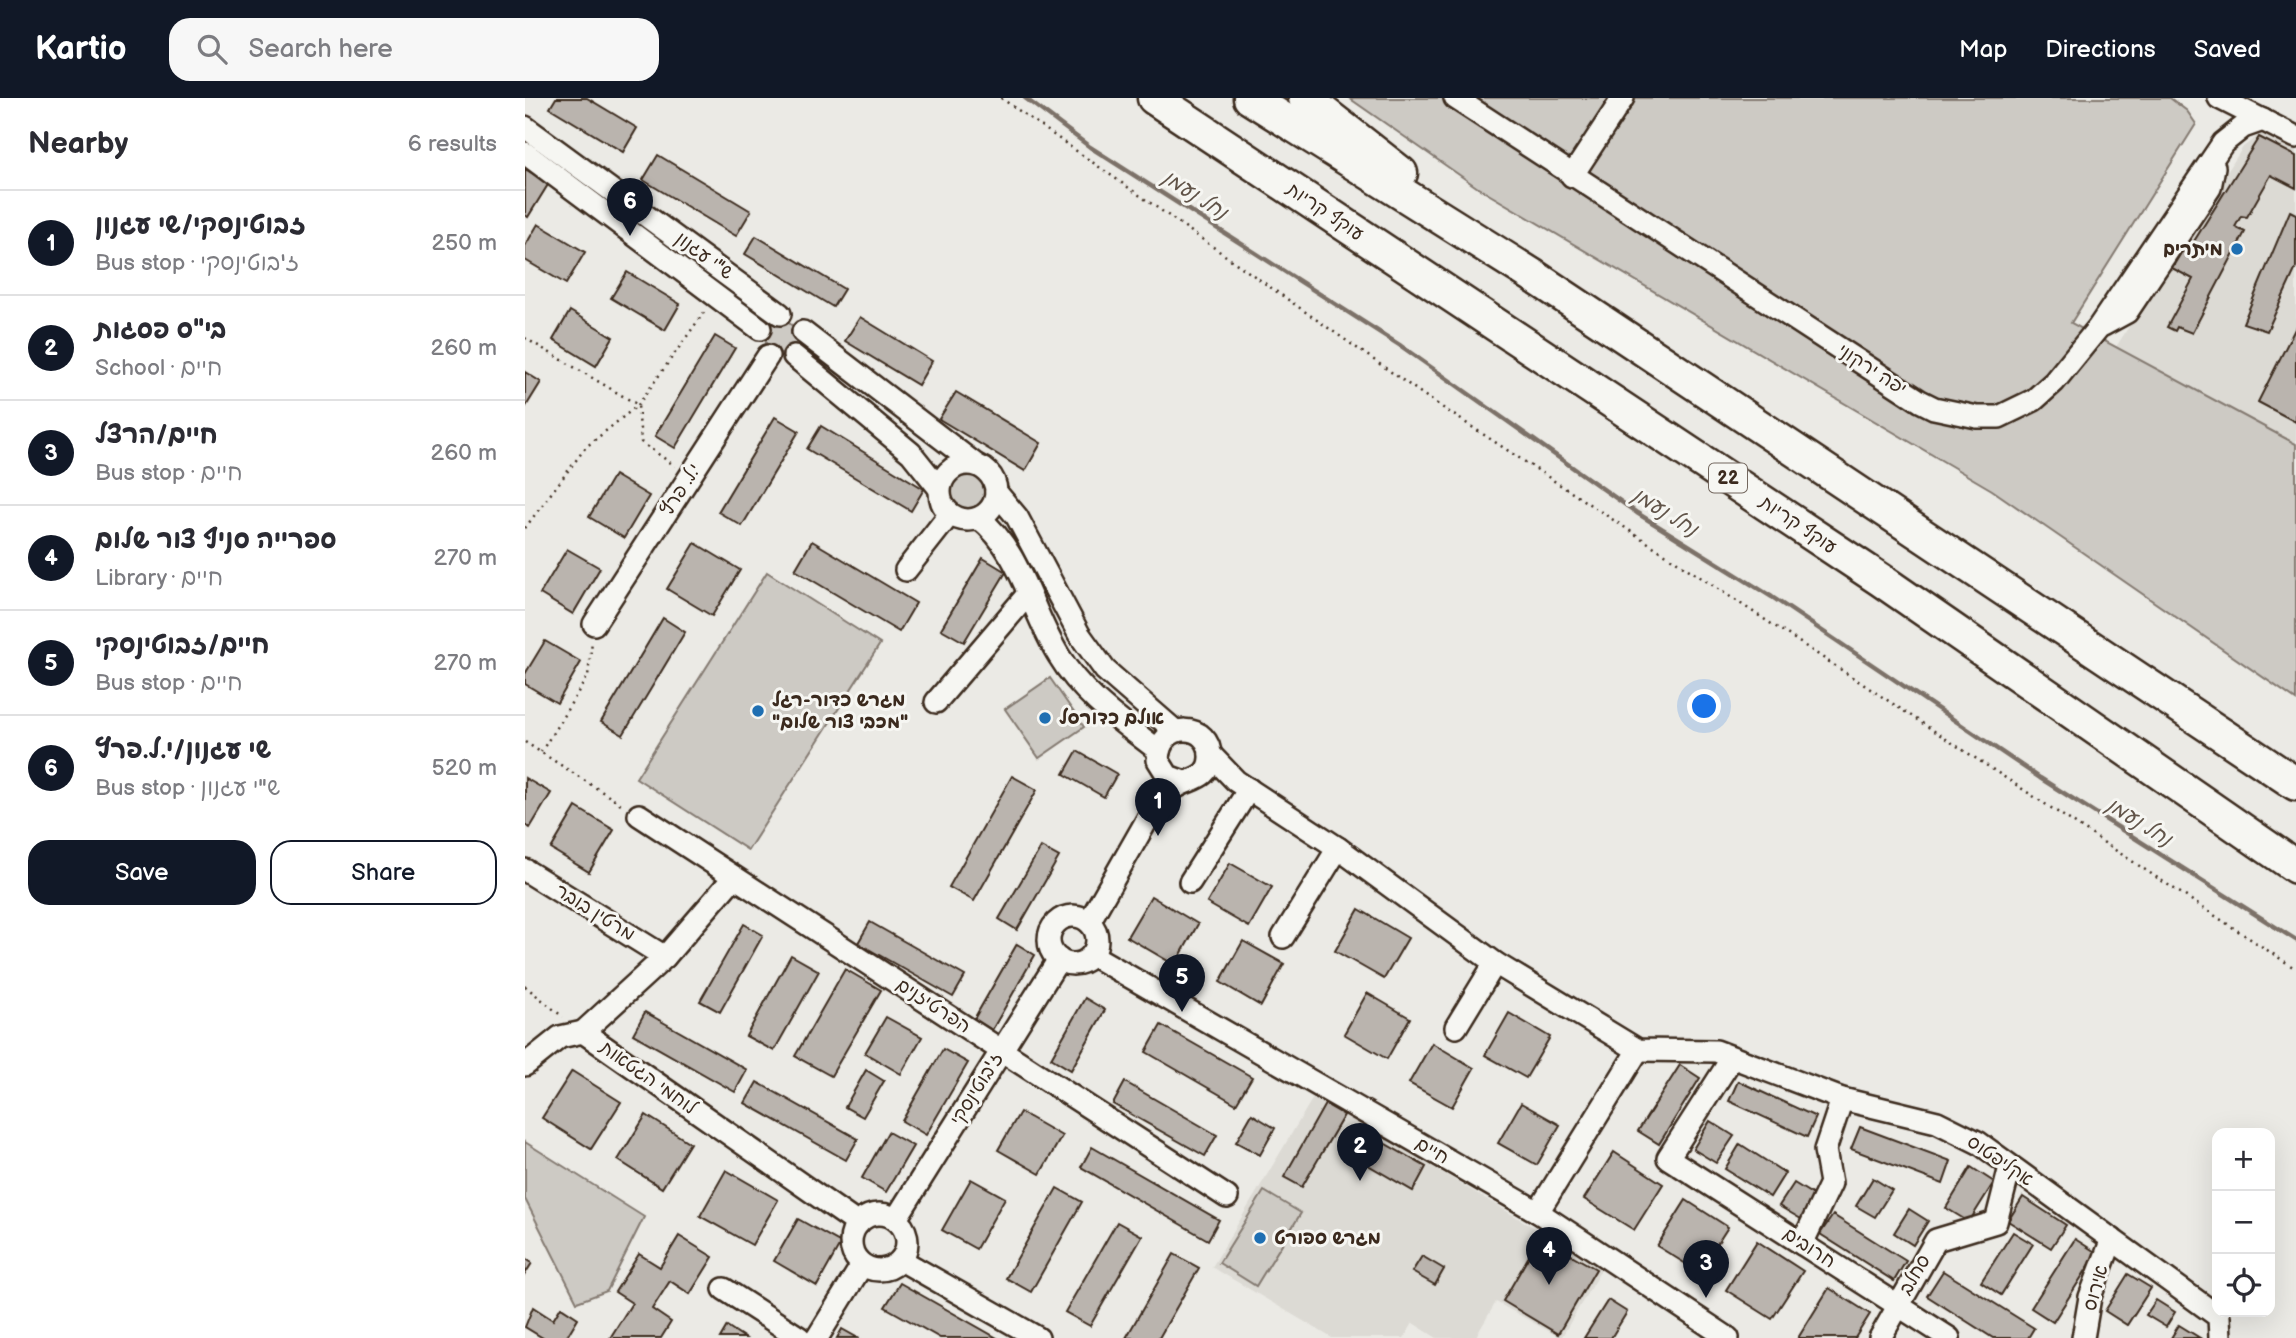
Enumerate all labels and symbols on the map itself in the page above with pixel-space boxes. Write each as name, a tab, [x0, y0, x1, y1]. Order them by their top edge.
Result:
water label: נחל נעמן	[1157, 164, 1234, 226]
street label: עוקף קריות	[1281, 177, 1368, 246]
pin: 6	[607, 178, 653, 236]
street label: ש"י עגנון	[671, 227, 737, 285]
place label: מיתרים	[2163, 238, 2223, 261]
marker: מיתרים	[2229, 241, 2245, 257]
street label: יפה ירקוני	[1833, 339, 1911, 401]
street label: י.ל. פרץ	[656, 460, 706, 520]
road number: 22	[1709, 464, 1747, 492]
water label: נחל נעמן	[1627, 482, 1704, 543]
street label: עוקף קריות	[1754, 490, 1841, 559]
place label: מגרש כדור-רגל "מכבי צור שלום"	[772, 689, 908, 734]
your location	[1687, 689, 1721, 723]
marker: מגרש כדור-רגל "מכבי צור שלום"	[750, 703, 766, 719]
place label: אולם כדורסל	[1059, 707, 1164, 730]
marker: אולם כדורסל	[1037, 710, 1053, 726]
pin: 1	[1135, 778, 1181, 836]
water label: נחל נעמן	[2101, 792, 2178, 853]
street label: מרטין בובר	[551, 879, 639, 947]
pin: 5	[1159, 954, 1205, 1012]
street label: הפרטיזנים	[891, 973, 975, 1039]
street label: לוחמי הגטאות	[594, 1036, 701, 1120]
street label: ז'בוטינסקי	[946, 1048, 1008, 1130]
pin: 2	[1337, 1123, 1383, 1181]
street label: אקליפטוס	[1962, 1130, 2038, 1192]
street label: חיים	[1411, 1132, 1453, 1170]
street label: חרובים	[1778, 1223, 1840, 1273]
place label: מגרש ספורט	[1274, 1227, 1381, 1250]
pin: 4	[1526, 1227, 1572, 1285]
marker: מגרש ספורט	[1252, 1230, 1268, 1246]
pin: 3	[1683, 1240, 1729, 1298]
street label: סחלב	[1894, 1251, 1936, 1299]
street label: אירוס	[2078, 1262, 2114, 1314]

